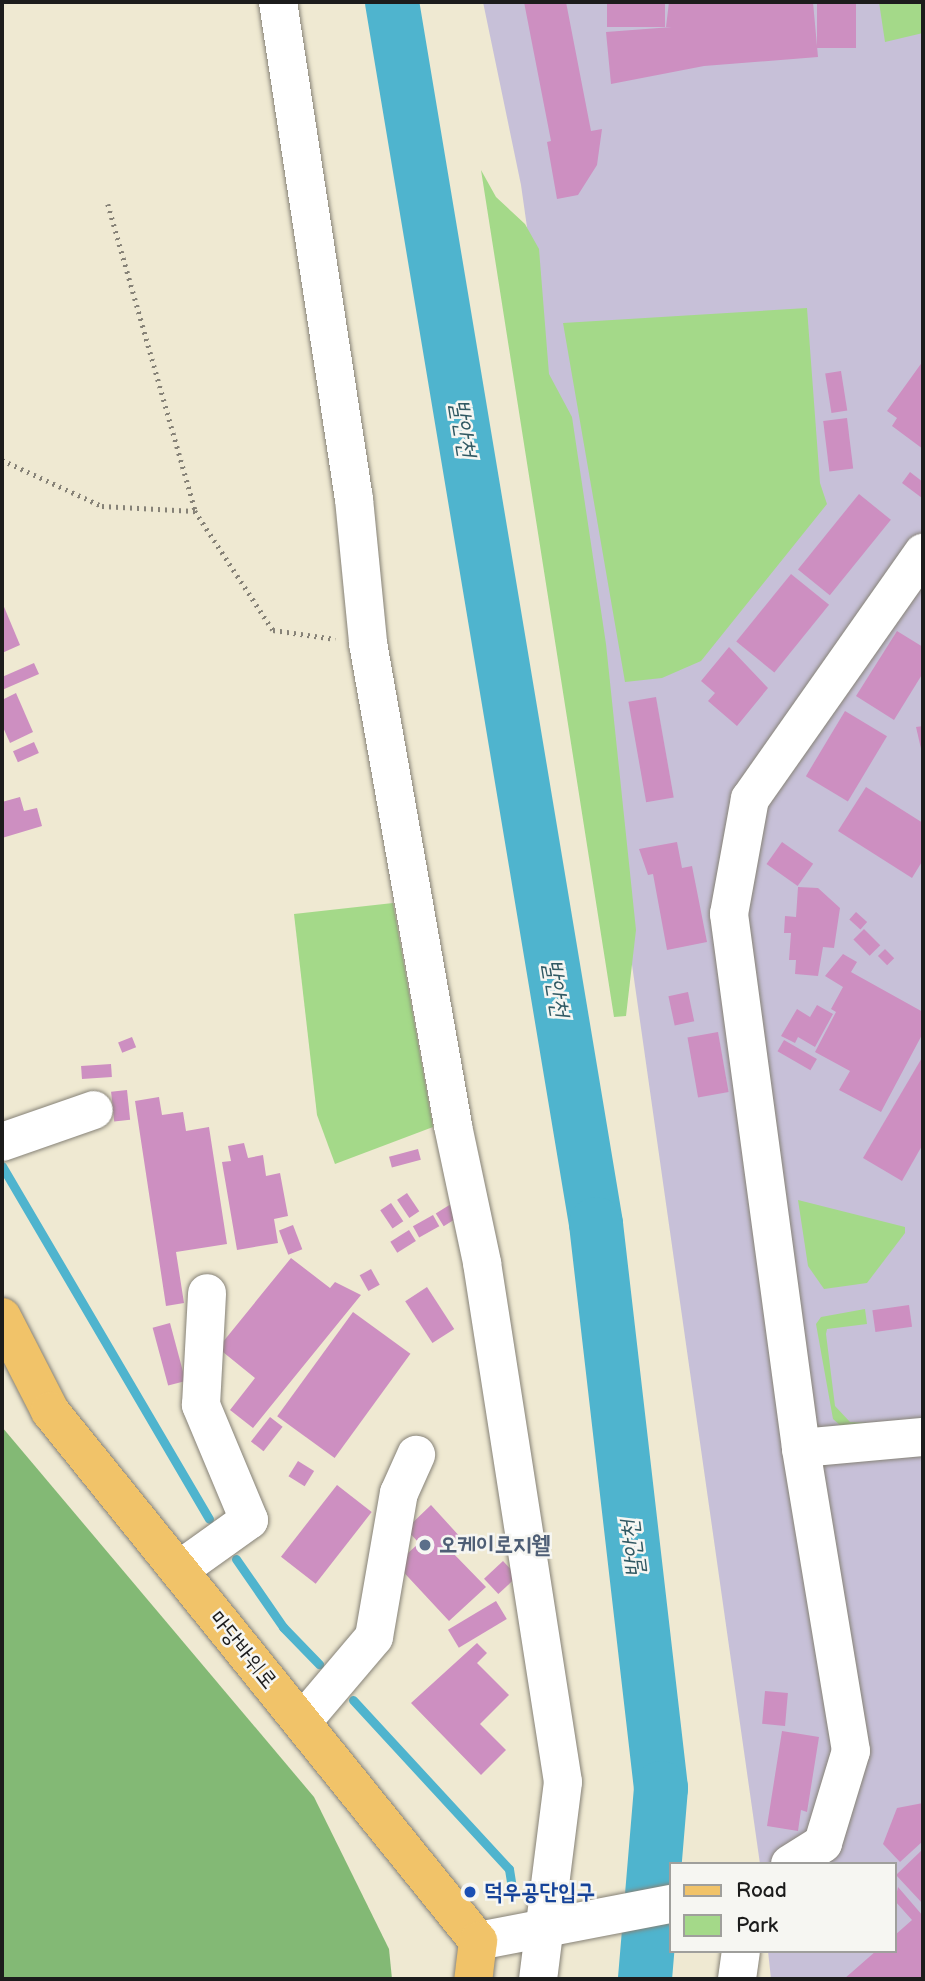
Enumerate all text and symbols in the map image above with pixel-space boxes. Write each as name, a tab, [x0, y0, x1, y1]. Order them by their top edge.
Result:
water label: 발안천	[444, 397, 482, 459]
water label: 발안천	[537, 957, 575, 1019]
water label: 발안천	[615, 1518, 651, 1580]
place label: 오케이로지웰	[439, 1531, 550, 1559]
marker: 오케이로지웰	[417, 1537, 433, 1553]
street label: 마당바위로	[203, 1605, 283, 1695]
legend	[670, 1862, 897, 1953]
place label: 덕우공단입구	[484, 1878, 595, 1906]
text: Road	[736, 1878, 787, 1903]
marker: 덕우공단입구	[462, 1884, 478, 1900]
text: Park	[736, 1913, 778, 1938]

